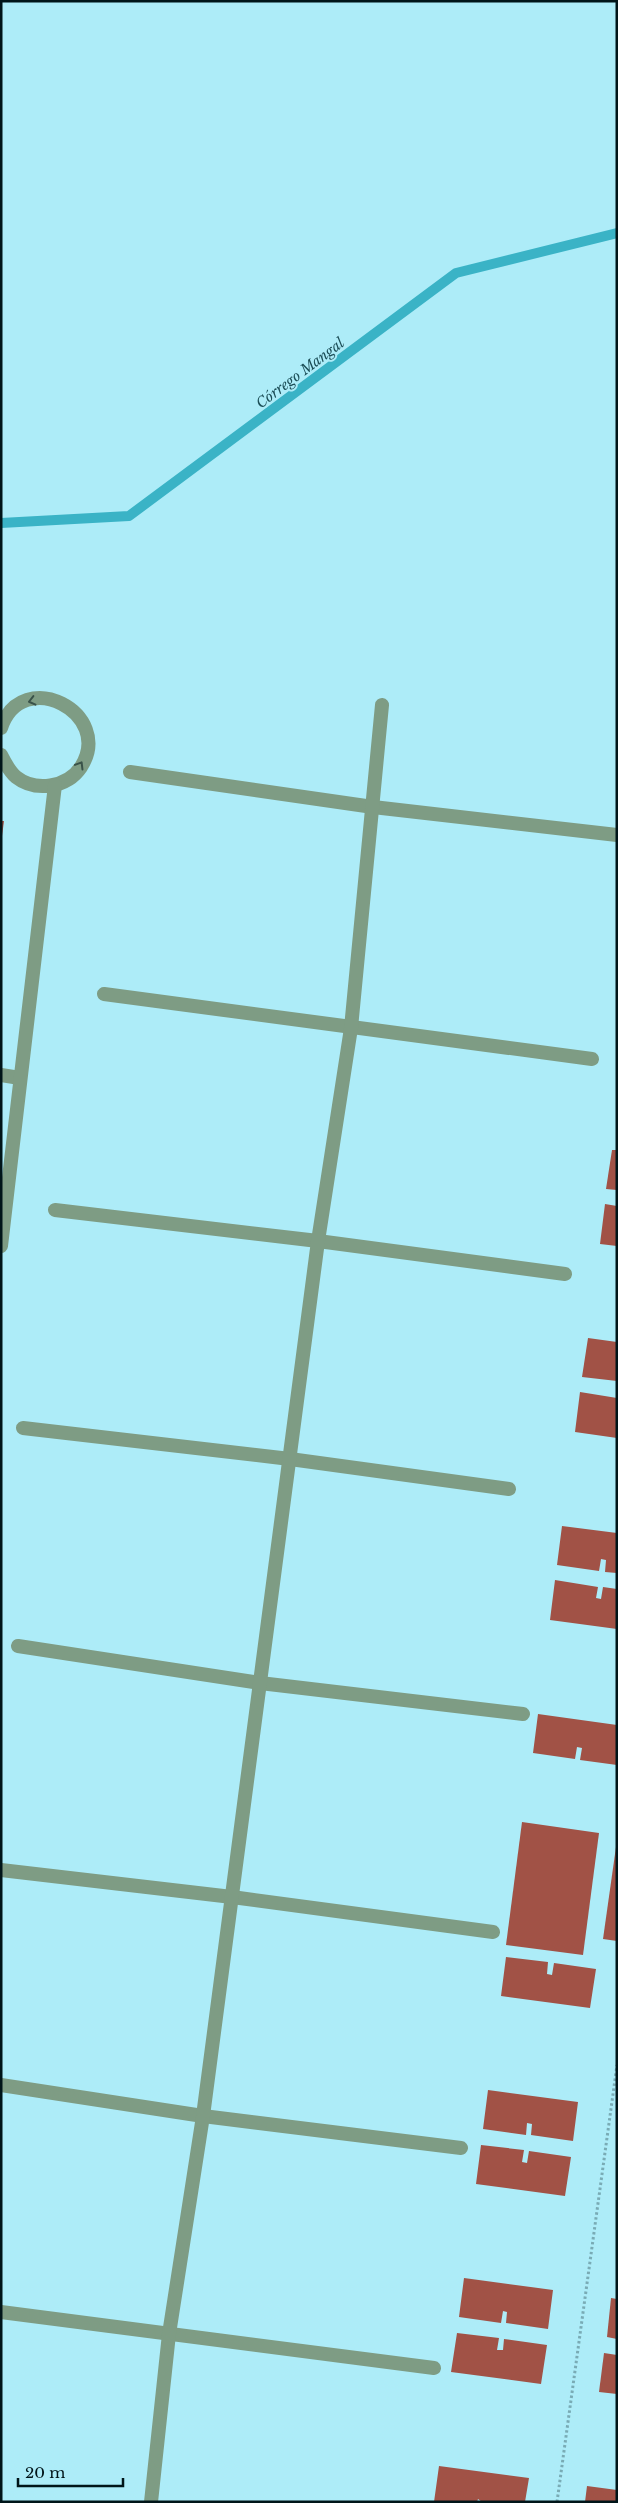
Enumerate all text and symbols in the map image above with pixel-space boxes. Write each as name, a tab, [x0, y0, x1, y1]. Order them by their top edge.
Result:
water label: Córrego Mangal	[252, 334, 348, 412]
one-way arrow	[29, 695, 37, 705]
one-way arrow	[73, 761, 83, 770]
scale bar	[18, 2456, 122, 2488]
text: 20 m	[25, 2463, 65, 2482]

